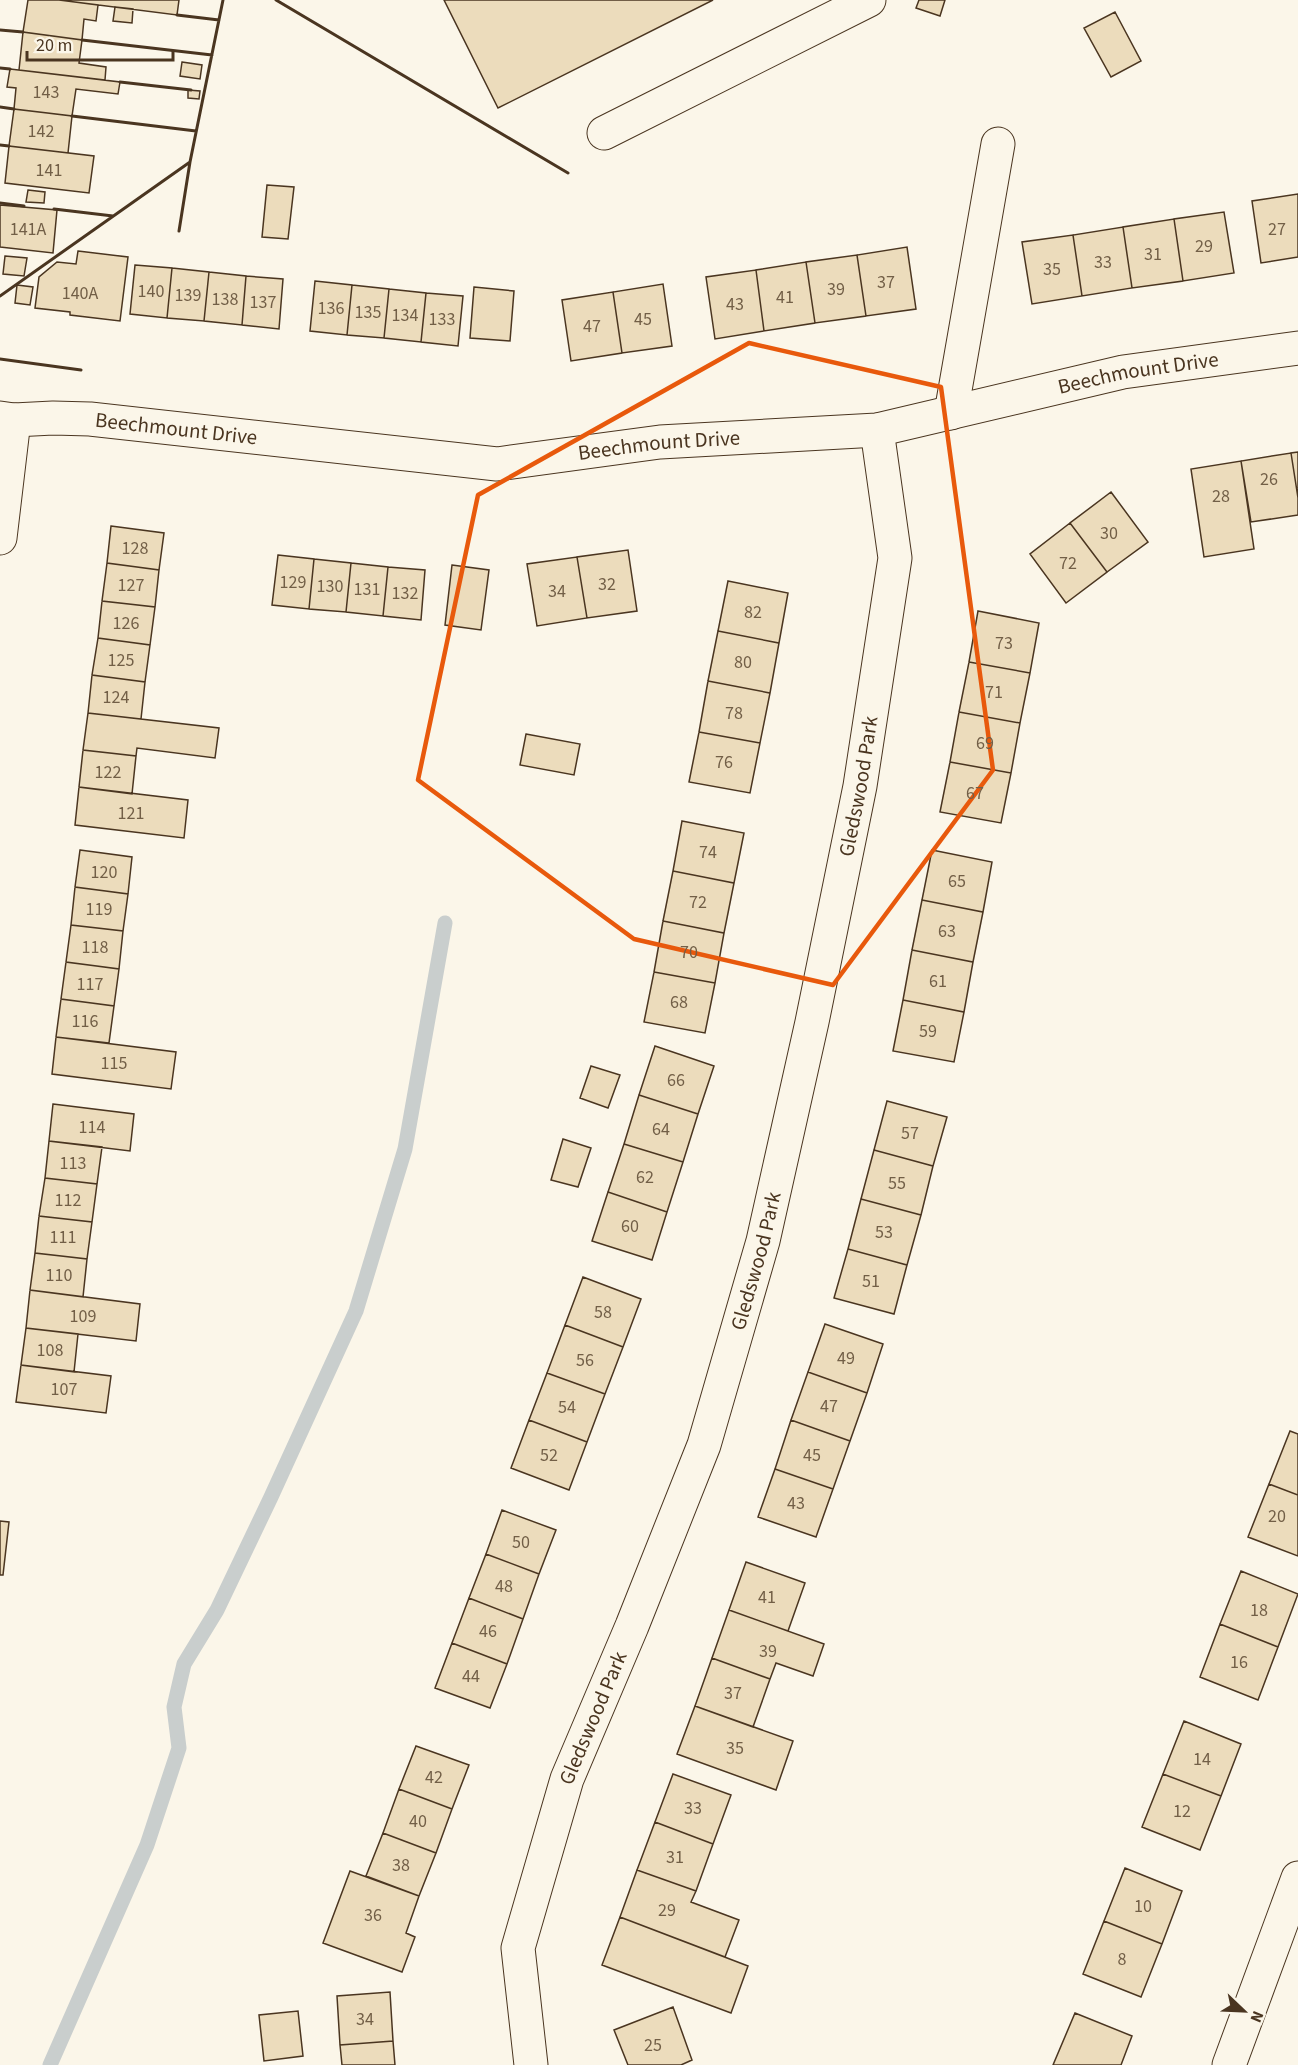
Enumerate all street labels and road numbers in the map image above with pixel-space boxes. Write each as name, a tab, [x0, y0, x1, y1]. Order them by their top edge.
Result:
street label: Beechmount Drive	[1055, 344, 1220, 402]
street label: Beechmount Drive	[94, 405, 259, 452]
street label: Beechmount Drive	[576, 423, 741, 468]
street label: Gledswood Park	[831, 713, 886, 859]
street label: Gledswood Park	[723, 1188, 789, 1334]
street label: Gledswood Park	[551, 1646, 635, 1789]

